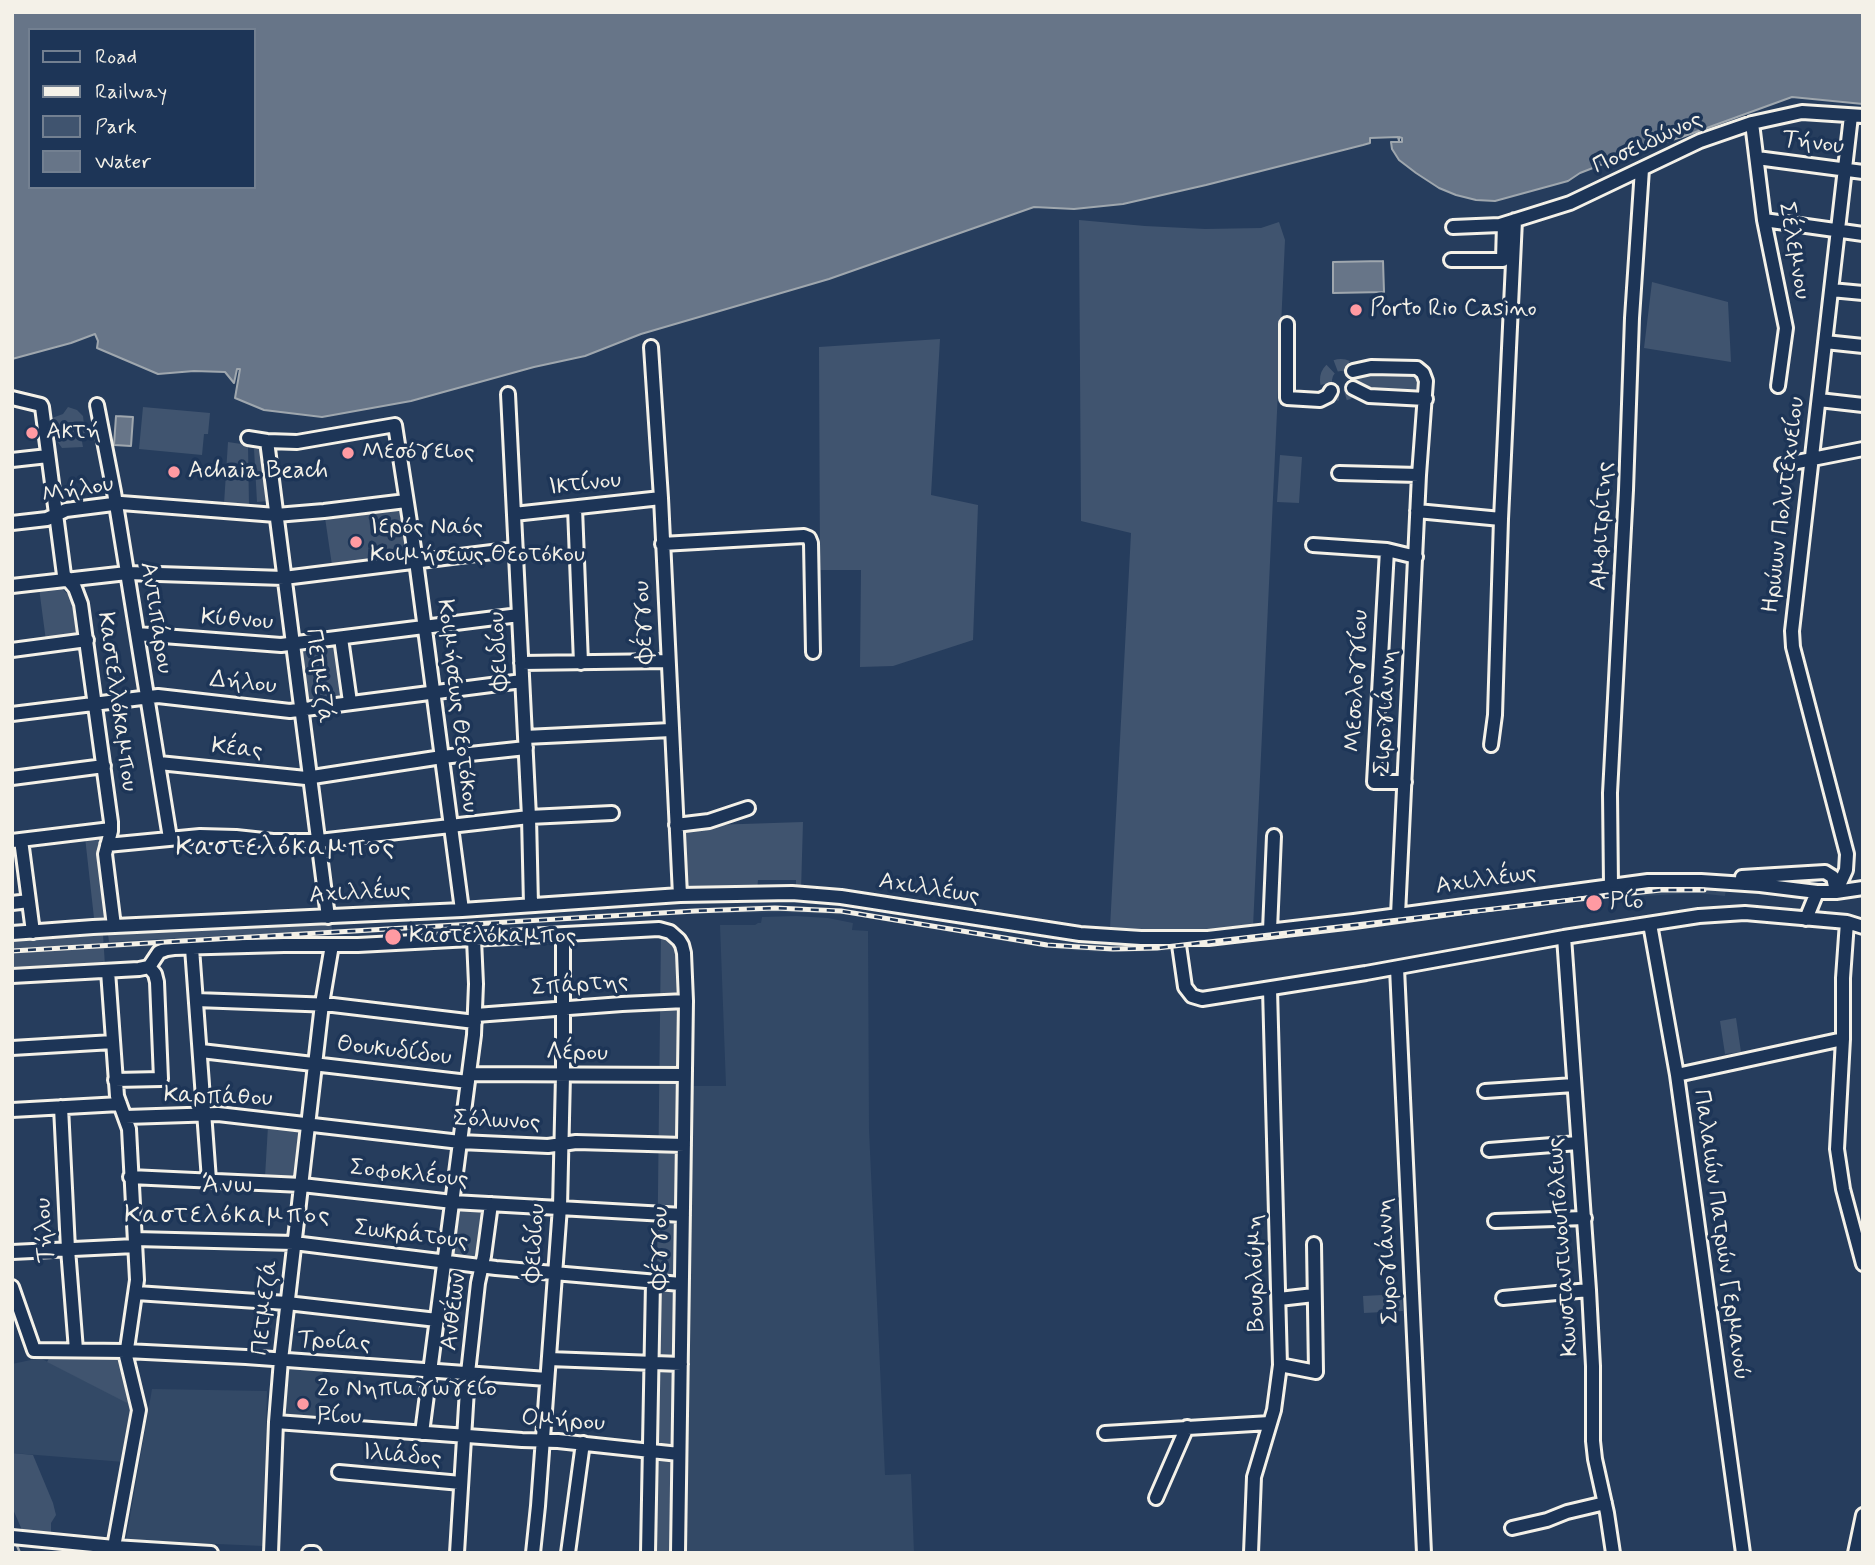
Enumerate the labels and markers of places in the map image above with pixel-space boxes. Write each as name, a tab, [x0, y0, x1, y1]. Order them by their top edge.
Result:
place label: Porto Rio Casino	[1370, 296, 1537, 324]
marker: Porto Rio Casino	[1348, 302, 1364, 318]
place label: Ακτή	[46, 419, 101, 447]
marker: Ακτή	[24, 425, 40, 441]
place label: Μεσόγειος	[362, 439, 475, 467]
marker: Μεσόγειος	[340, 445, 356, 461]
place label: Achaia Beach	[188, 458, 328, 486]
marker: Achaia Beach	[166, 464, 182, 480]
place label: Ιερός Ναός Κοιμήσεως Θεοτόκου	[370, 514, 585, 570]
marker: Ιερός Ναός Κοιμήσεως Θεοτόκου	[348, 534, 364, 550]
place label: Ρίο	[1610, 889, 1643, 917]
marker: Ρίο	[1584, 893, 1604, 913]
place label: Καστελόκαμπος	[409, 923, 576, 951]
marker: Καστελόκαμπος	[383, 927, 403, 947]
place label: 2ο Νηπιαγωγείο Ρίου	[317, 1376, 497, 1432]
marker: 2ο Νηπιαγωγείο Ρίου	[295, 1396, 311, 1412]

